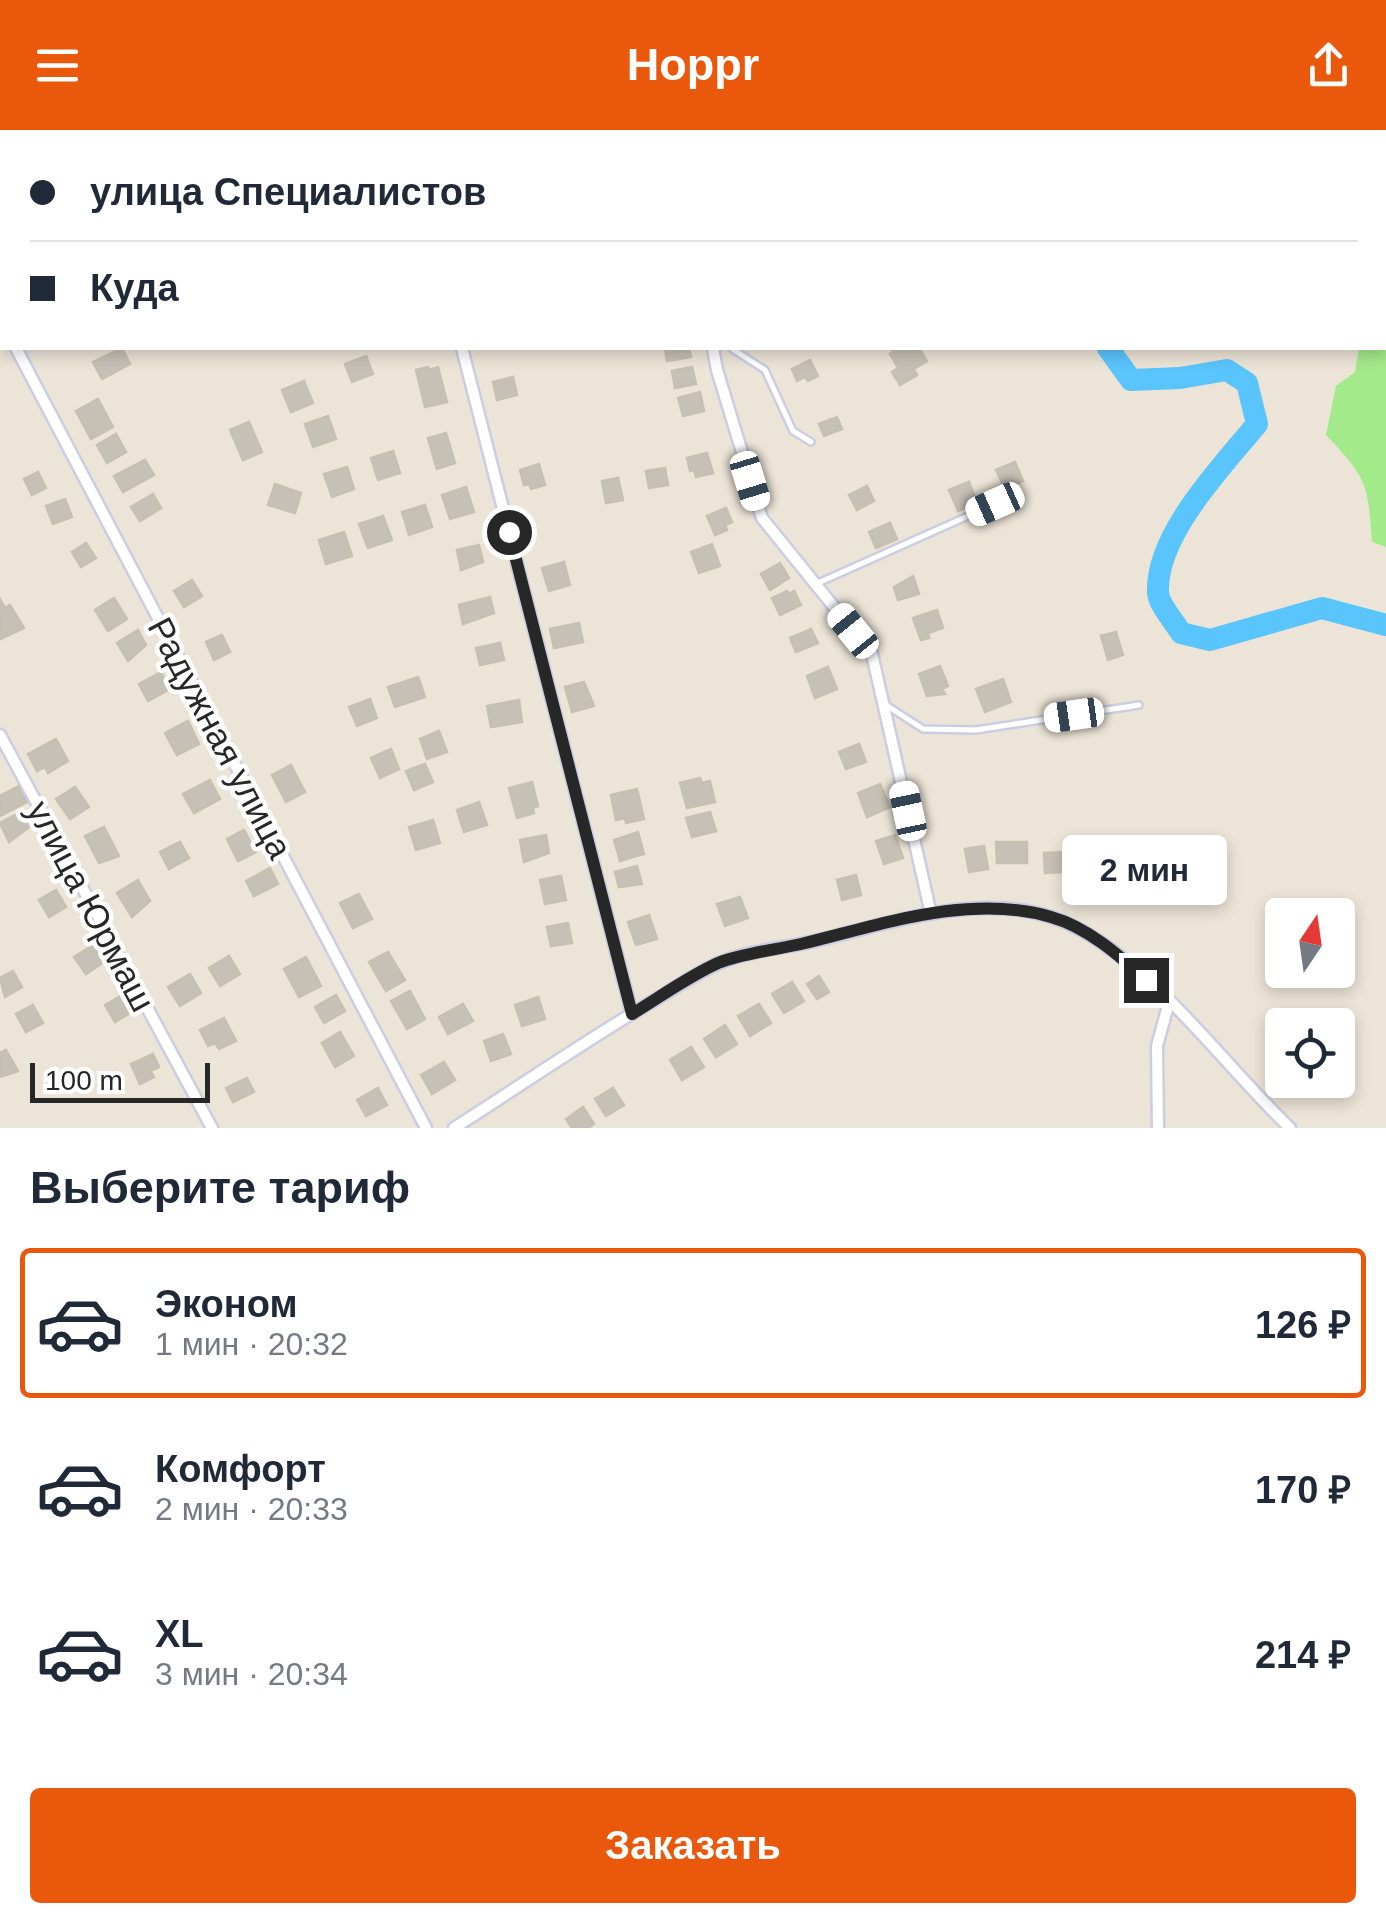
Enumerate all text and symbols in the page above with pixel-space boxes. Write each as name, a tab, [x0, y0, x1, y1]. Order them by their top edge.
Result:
icon: menu	[30, 38, 85, 93]
icon: share	[1301, 38, 1356, 93]
text: Hoppr	[627, 39, 759, 90]
text: улица Специалистов	[90, 171, 486, 213]
text: Куда	[90, 267, 179, 309]
car	[727, 448, 773, 514]
car	[961, 478, 1029, 530]
route start	[487, 510, 532, 555]
car	[822, 598, 884, 664]
street label: Радужная улица	[141, 611, 301, 865]
car	[1042, 696, 1106, 734]
car	[887, 779, 929, 843]
street label: улица Юрмаш	[20, 794, 163, 1018]
callout: 2 мин	[1064, 835, 1228, 905]
text: 2 мин	[1100, 852, 1189, 888]
north arrow	[1265, 898, 1355, 988]
map controls	[1265, 898, 1355, 1098]
route end	[1124, 958, 1169, 1003]
button: locate	[1265, 1008, 1355, 1098]
scale bar	[30, 1058, 210, 1103]
text: 100 m	[45, 1065, 123, 1096]
text: Выберите тариф	[30, 1162, 410, 1213]
icon: car	[35, 1278, 125, 1368]
text: Эконом	[155, 1283, 298, 1325]
text: 126 ₽	[1255, 1304, 1351, 1346]
text: 1 мин · 20:32	[155, 1326, 348, 1362]
icon: car	[35, 1443, 125, 1533]
text: Комфорт	[155, 1448, 326, 1490]
text: 170 ₽	[1255, 1469, 1351, 1511]
text: 2 мин · 20:33	[155, 1491, 348, 1527]
icon: car	[35, 1608, 125, 1698]
text: XL	[155, 1613, 204, 1655]
text: 214 ₽	[1255, 1634, 1351, 1676]
text: 3 мин · 20:34	[155, 1656, 348, 1692]
button: Заказать	[30, 1788, 1356, 1903]

